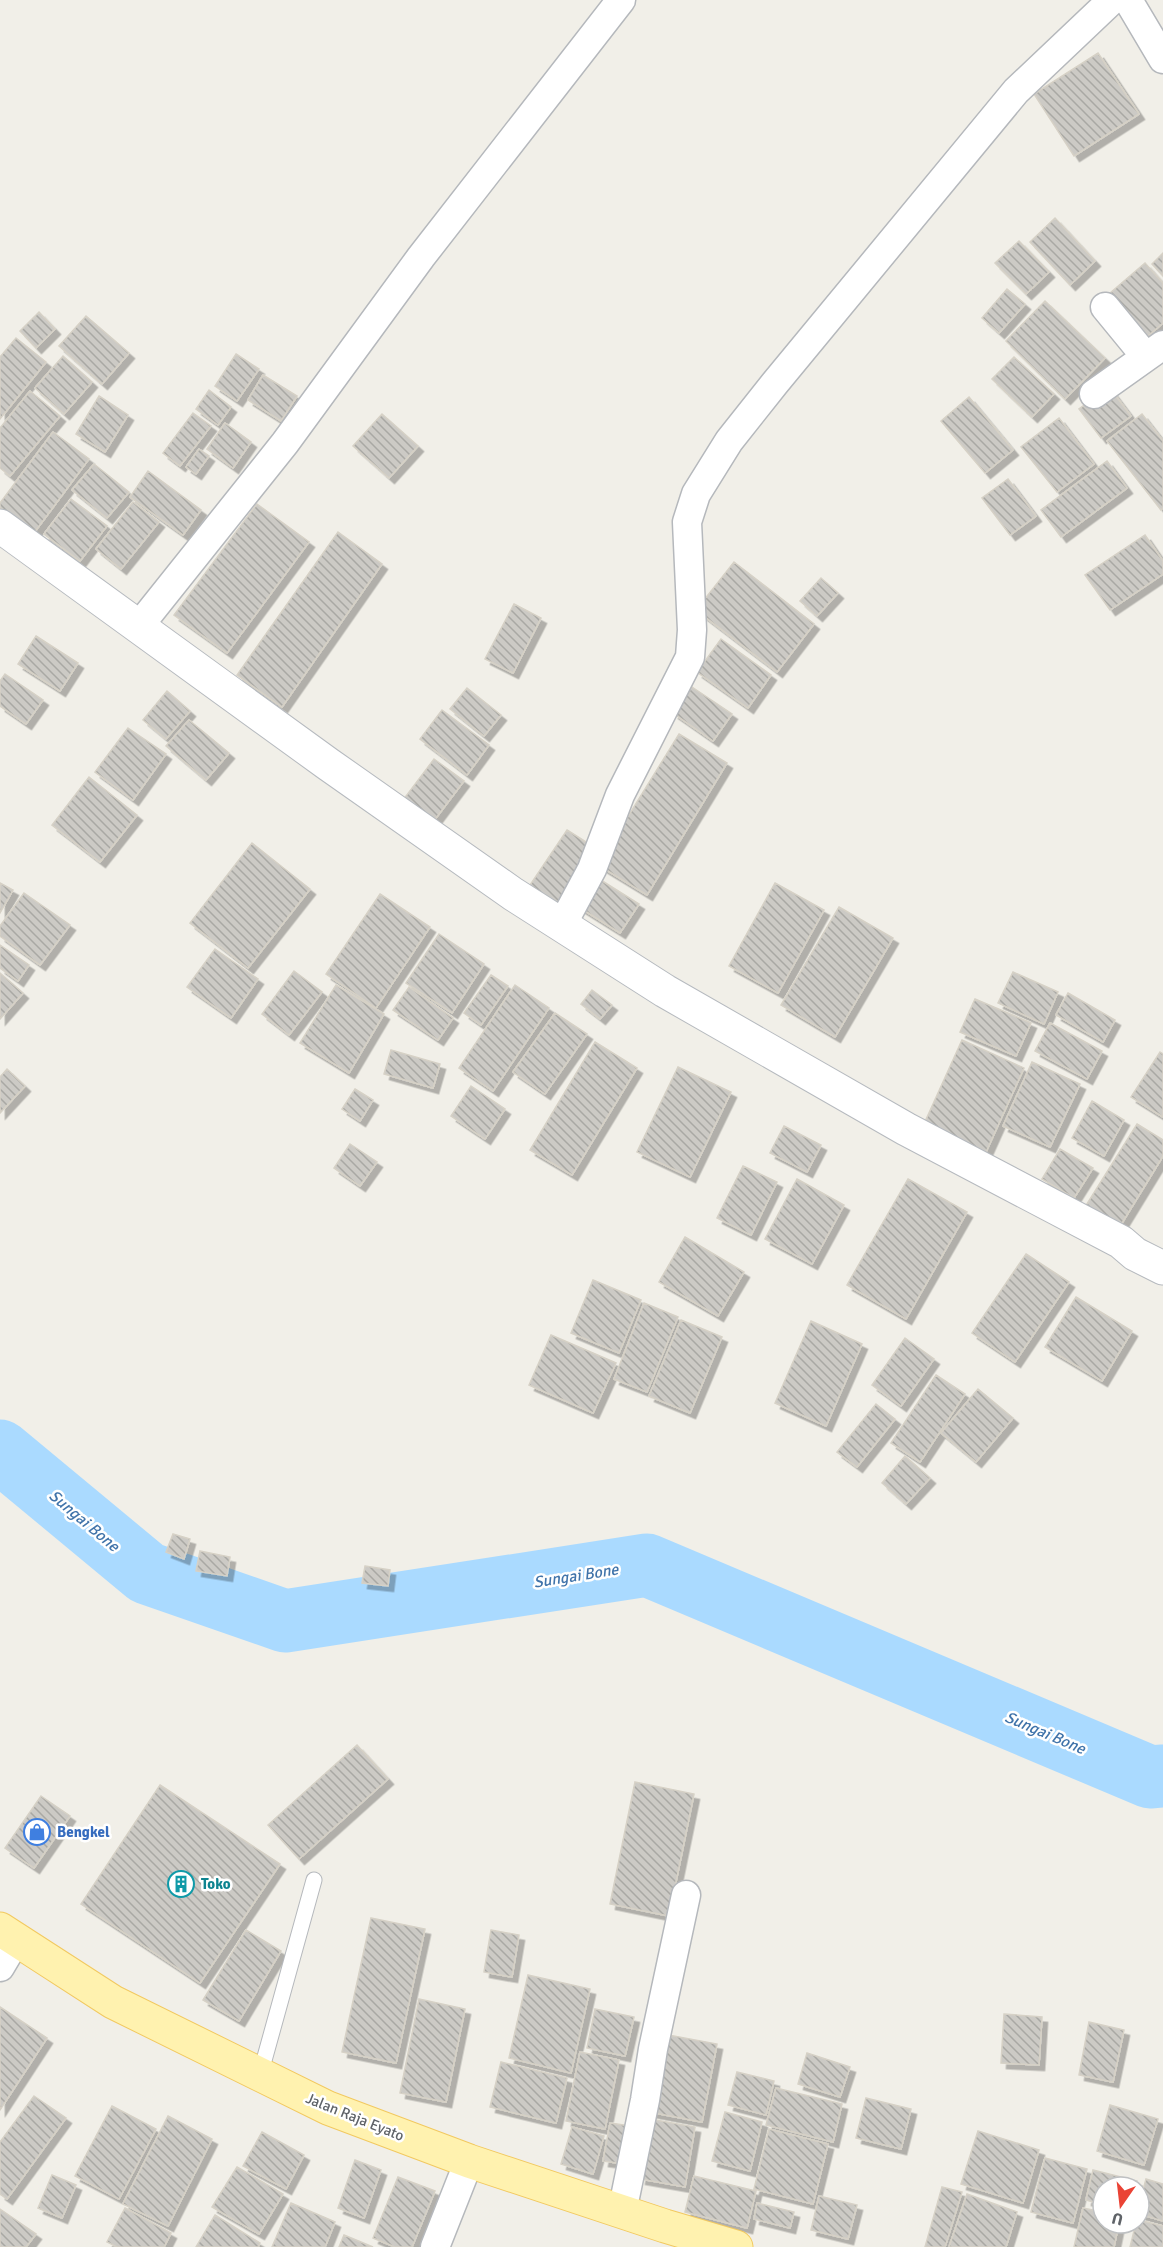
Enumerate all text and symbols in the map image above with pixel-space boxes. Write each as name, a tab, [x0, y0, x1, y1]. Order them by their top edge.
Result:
water label: Sungai Bone	[45, 1486, 124, 1557]
water label: Sungai Bone	[532, 1559, 621, 1593]
water label: Sungai Bone	[1002, 1707, 1089, 1759]
shop icon: Bengkel	[22, 1817, 52, 1847]
place label: Bengkel	[57, 1823, 110, 1841]
building icon: Toko	[166, 1869, 196, 1899]
place label: Toko	[201, 1875, 231, 1893]
street label: Jalan Raja Eyato	[303, 2089, 407, 2145]
north arrow	[1091, 2175, 1151, 2235]
text: U	[1110, 2208, 1125, 2230]

